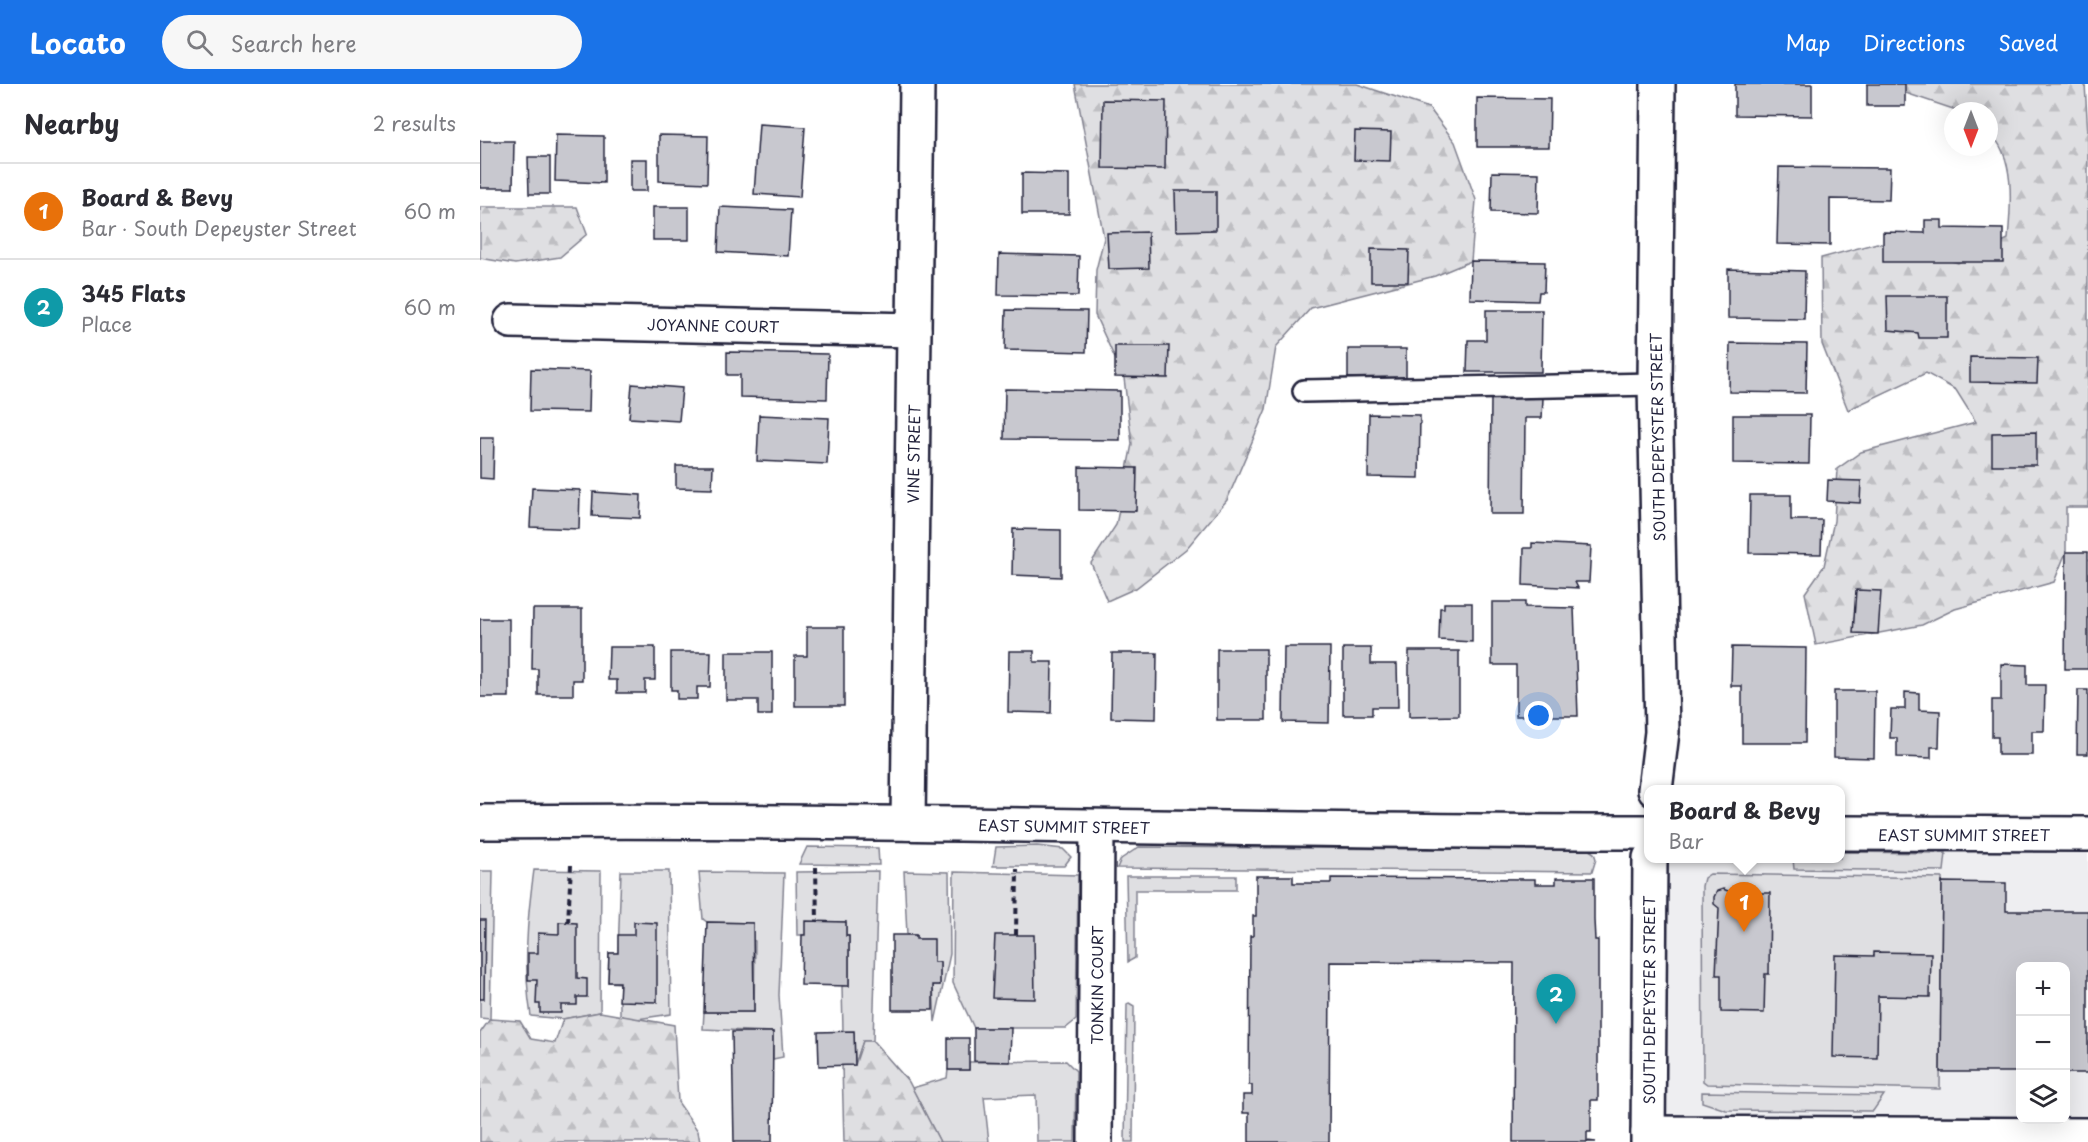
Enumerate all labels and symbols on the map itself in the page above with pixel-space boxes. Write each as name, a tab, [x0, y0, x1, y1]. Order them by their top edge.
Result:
north arrow	[1944, 102, 1998, 156]
street label: JOYANNE COURT	[647, 312, 780, 338]
street label: SOUTH DEPEYSTER STREET	[1644, 332, 1670, 541]
street label: VINE STREET	[901, 404, 925, 504]
your location	[1524, 701, 1553, 730]
street label: EAST SUMMIT STREET	[978, 813, 1151, 839]
street label: EAST SUMMIT STREET	[1878, 823, 2051, 846]
pin: 1	[1724, 882, 1764, 932]
street label: SOUTH DEPEYSTER STREET	[1637, 895, 1660, 1104]
street label: TONKIN COURT	[1085, 925, 1108, 1044]
pin: 2	[1536, 974, 1576, 1024]

